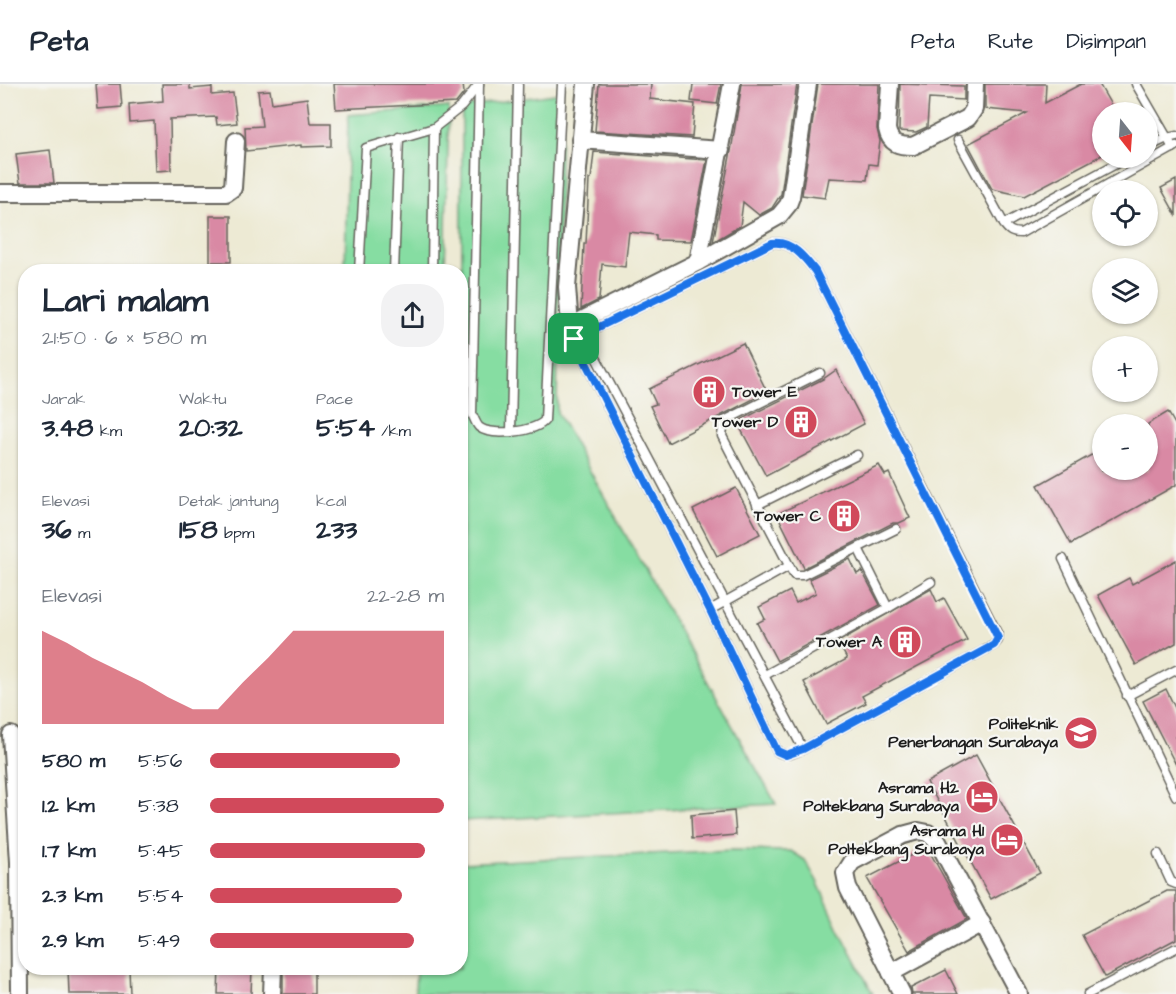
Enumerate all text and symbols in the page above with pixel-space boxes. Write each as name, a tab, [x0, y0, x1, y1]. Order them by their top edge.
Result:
text: Peta	[30, 22, 89, 61]
text: Peta	[911, 27, 955, 56]
text: Rute	[988, 27, 1033, 56]
text: Disimpan	[1066, 27, 1146, 56]
north arrow	[1092, 102, 1158, 168]
map controls	[1092, 102, 1158, 480]
button: locate	[1092, 180, 1158, 246]
button: layers	[1092, 258, 1158, 324]
text: Lari malam	[42, 278, 208, 324]
button: share	[381, 284, 444, 347]
pin	[548, 313, 599, 364]
icon: arrive	[557, 322, 590, 355]
text: 21:50 · 6 × 580 m	[42, 324, 206, 352]
button: +	[1092, 336, 1158, 402]
building icon: Tower E	[691, 374, 727, 410]
place label: Tower E	[731, 381, 798, 403]
text: Jarak	[42, 388, 85, 410]
text: Waktu	[179, 388, 227, 410]
text: Pace	[316, 388, 353, 410]
building icon: Tower D	[783, 404, 819, 440]
text: 3.48	[42, 410, 93, 446]
text: 20:32	[179, 410, 243, 446]
text: 5:54	[316, 410, 375, 446]
place label: Tower D	[711, 411, 779, 433]
button: −	[1092, 414, 1158, 480]
text: km	[93, 420, 122, 442]
text: /km	[375, 420, 411, 442]
text: Elevasi	[42, 490, 90, 512]
text: Detak jantung	[179, 490, 279, 512]
text: kcal	[316, 490, 347, 512]
building icon: Tower C	[826, 498, 862, 534]
place label: Tower C	[753, 505, 822, 527]
text: 36	[42, 512, 72, 548]
text: 158	[179, 512, 218, 548]
text: 233	[316, 512, 357, 548]
text: m	[72, 522, 90, 544]
text: bpm	[218, 522, 254, 544]
text: Elevasi	[42, 582, 101, 610]
text: 22–28 m	[367, 582, 444, 610]
building icon: Tower A	[887, 624, 923, 660]
place label: Tower A	[815, 631, 883, 653]
place label: Politeknik Penerbangan Surabaya	[888, 713, 1059, 755]
school or university icon: Politeknik Penerbangan Surabaya	[1063, 715, 1099, 751]
text: 580 m	[42, 747, 105, 775]
text: 5:56	[138, 747, 182, 775]
place label: Asrama H2 Poltekbang Surabaya	[803, 777, 960, 819]
hotel icon: Asrama H2 Poltekbang Surabaya	[964, 779, 1000, 815]
text: 1.2 km	[42, 792, 95, 820]
text: 5:38	[138, 792, 179, 820]
place label: Asrama H1 Poltekbang Surabaya	[828, 820, 985, 862]
hotel icon: Asrama H1 Poltekbang Surabaya	[989, 822, 1025, 858]
text: 1.7 km	[42, 837, 96, 865]
text: 5:45	[138, 837, 183, 865]
text: 2.3 km	[42, 882, 102, 910]
text: 5:54	[138, 882, 183, 910]
text: 2.9 km	[42, 927, 104, 955]
text: 5:49	[138, 927, 181, 955]

